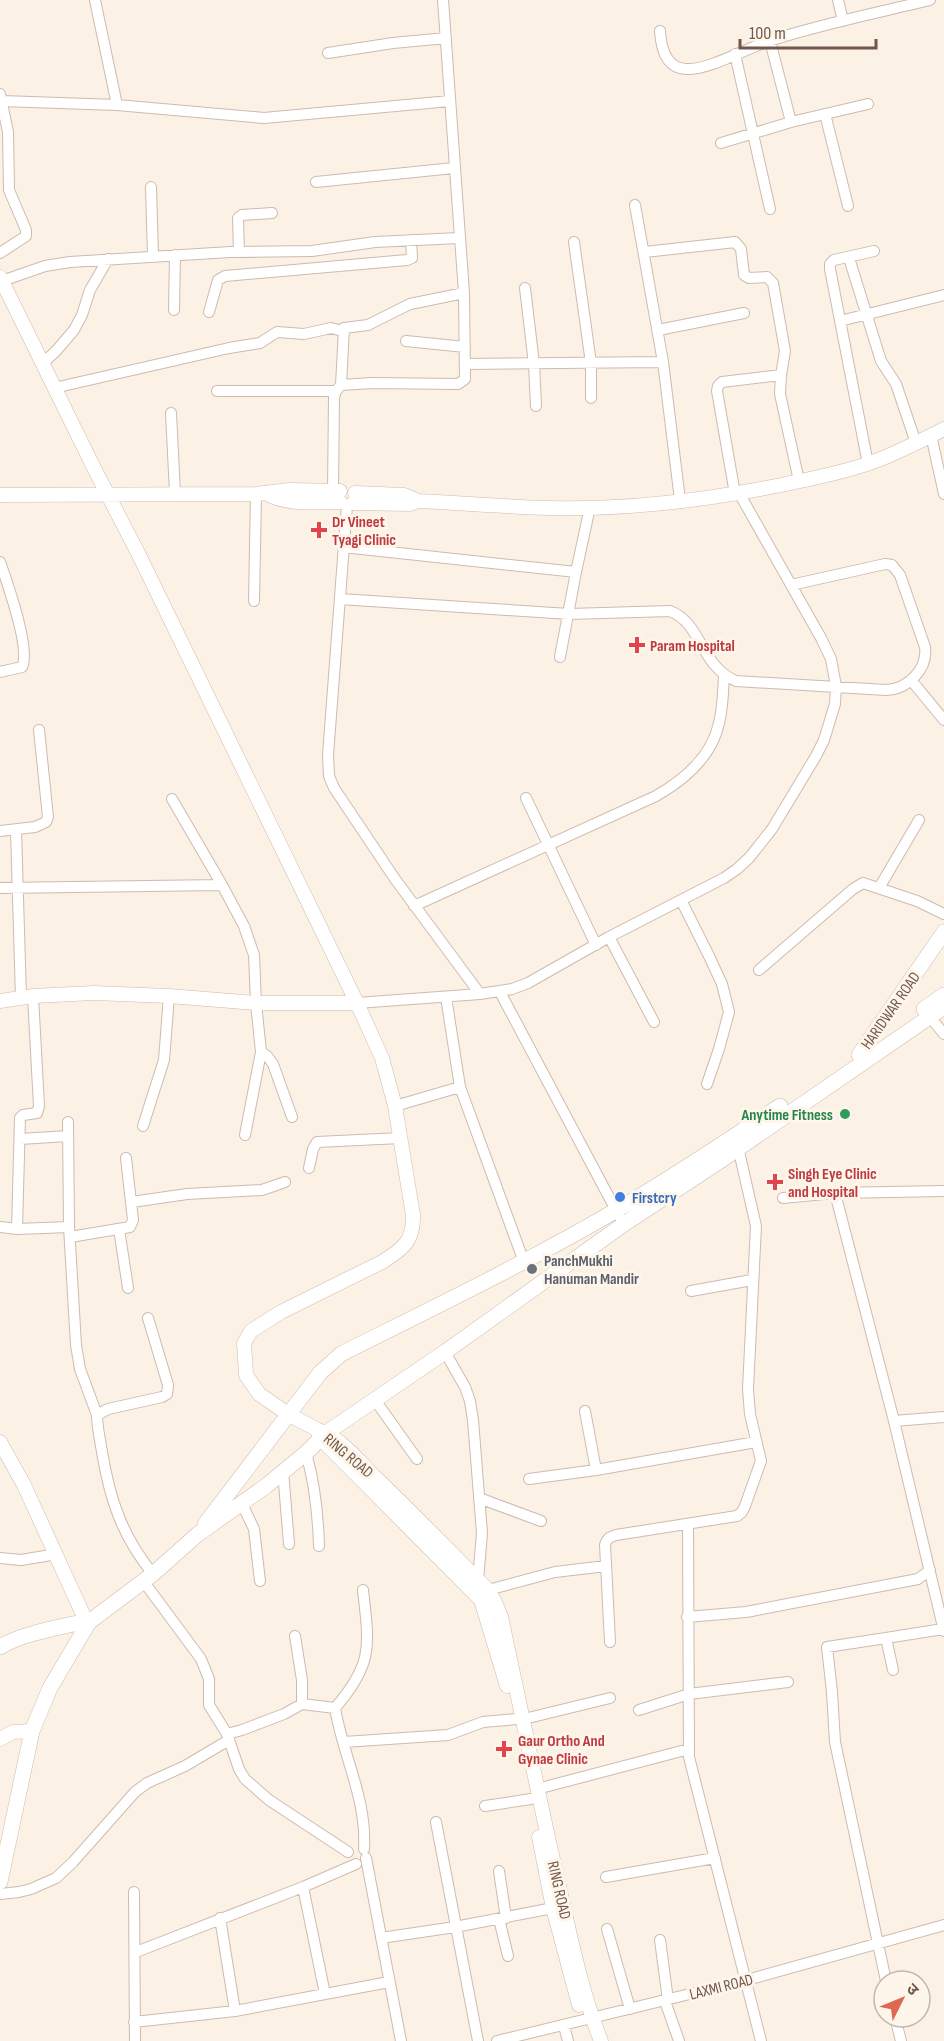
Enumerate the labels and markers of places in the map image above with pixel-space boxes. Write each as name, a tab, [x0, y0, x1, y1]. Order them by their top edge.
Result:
place label: Dr Vineet Tyagi Clinic	[332, 513, 396, 550]
marker: Dr Vineet Tyagi Clinic	[310, 521, 328, 539]
marker: Param Hospital	[628, 636, 646, 654]
place label: Param Hospital	[650, 637, 735, 656]
place label: Anytime Fitness	[740, 1106, 833, 1125]
marker: Anytime Fitness	[838, 1107, 852, 1121]
place label: Singh Eye Clinic and Hospital	[788, 1165, 877, 1202]
marker: Singh Eye Clinic and Hospital	[766, 1173, 784, 1191]
place label: Firstcry	[632, 1189, 677, 1208]
marker: Firstcry	[613, 1190, 627, 1204]
place label: PanchMukhi Hanuman Mandir	[544, 1252, 639, 1289]
marker: PanchMukhi Hanuman Mandir	[525, 1262, 539, 1276]
place label: Gaur Ortho And Gynae Clinic	[518, 1732, 605, 1769]
marker: Gaur Ortho And Gynae Clinic	[495, 1740, 513, 1758]

